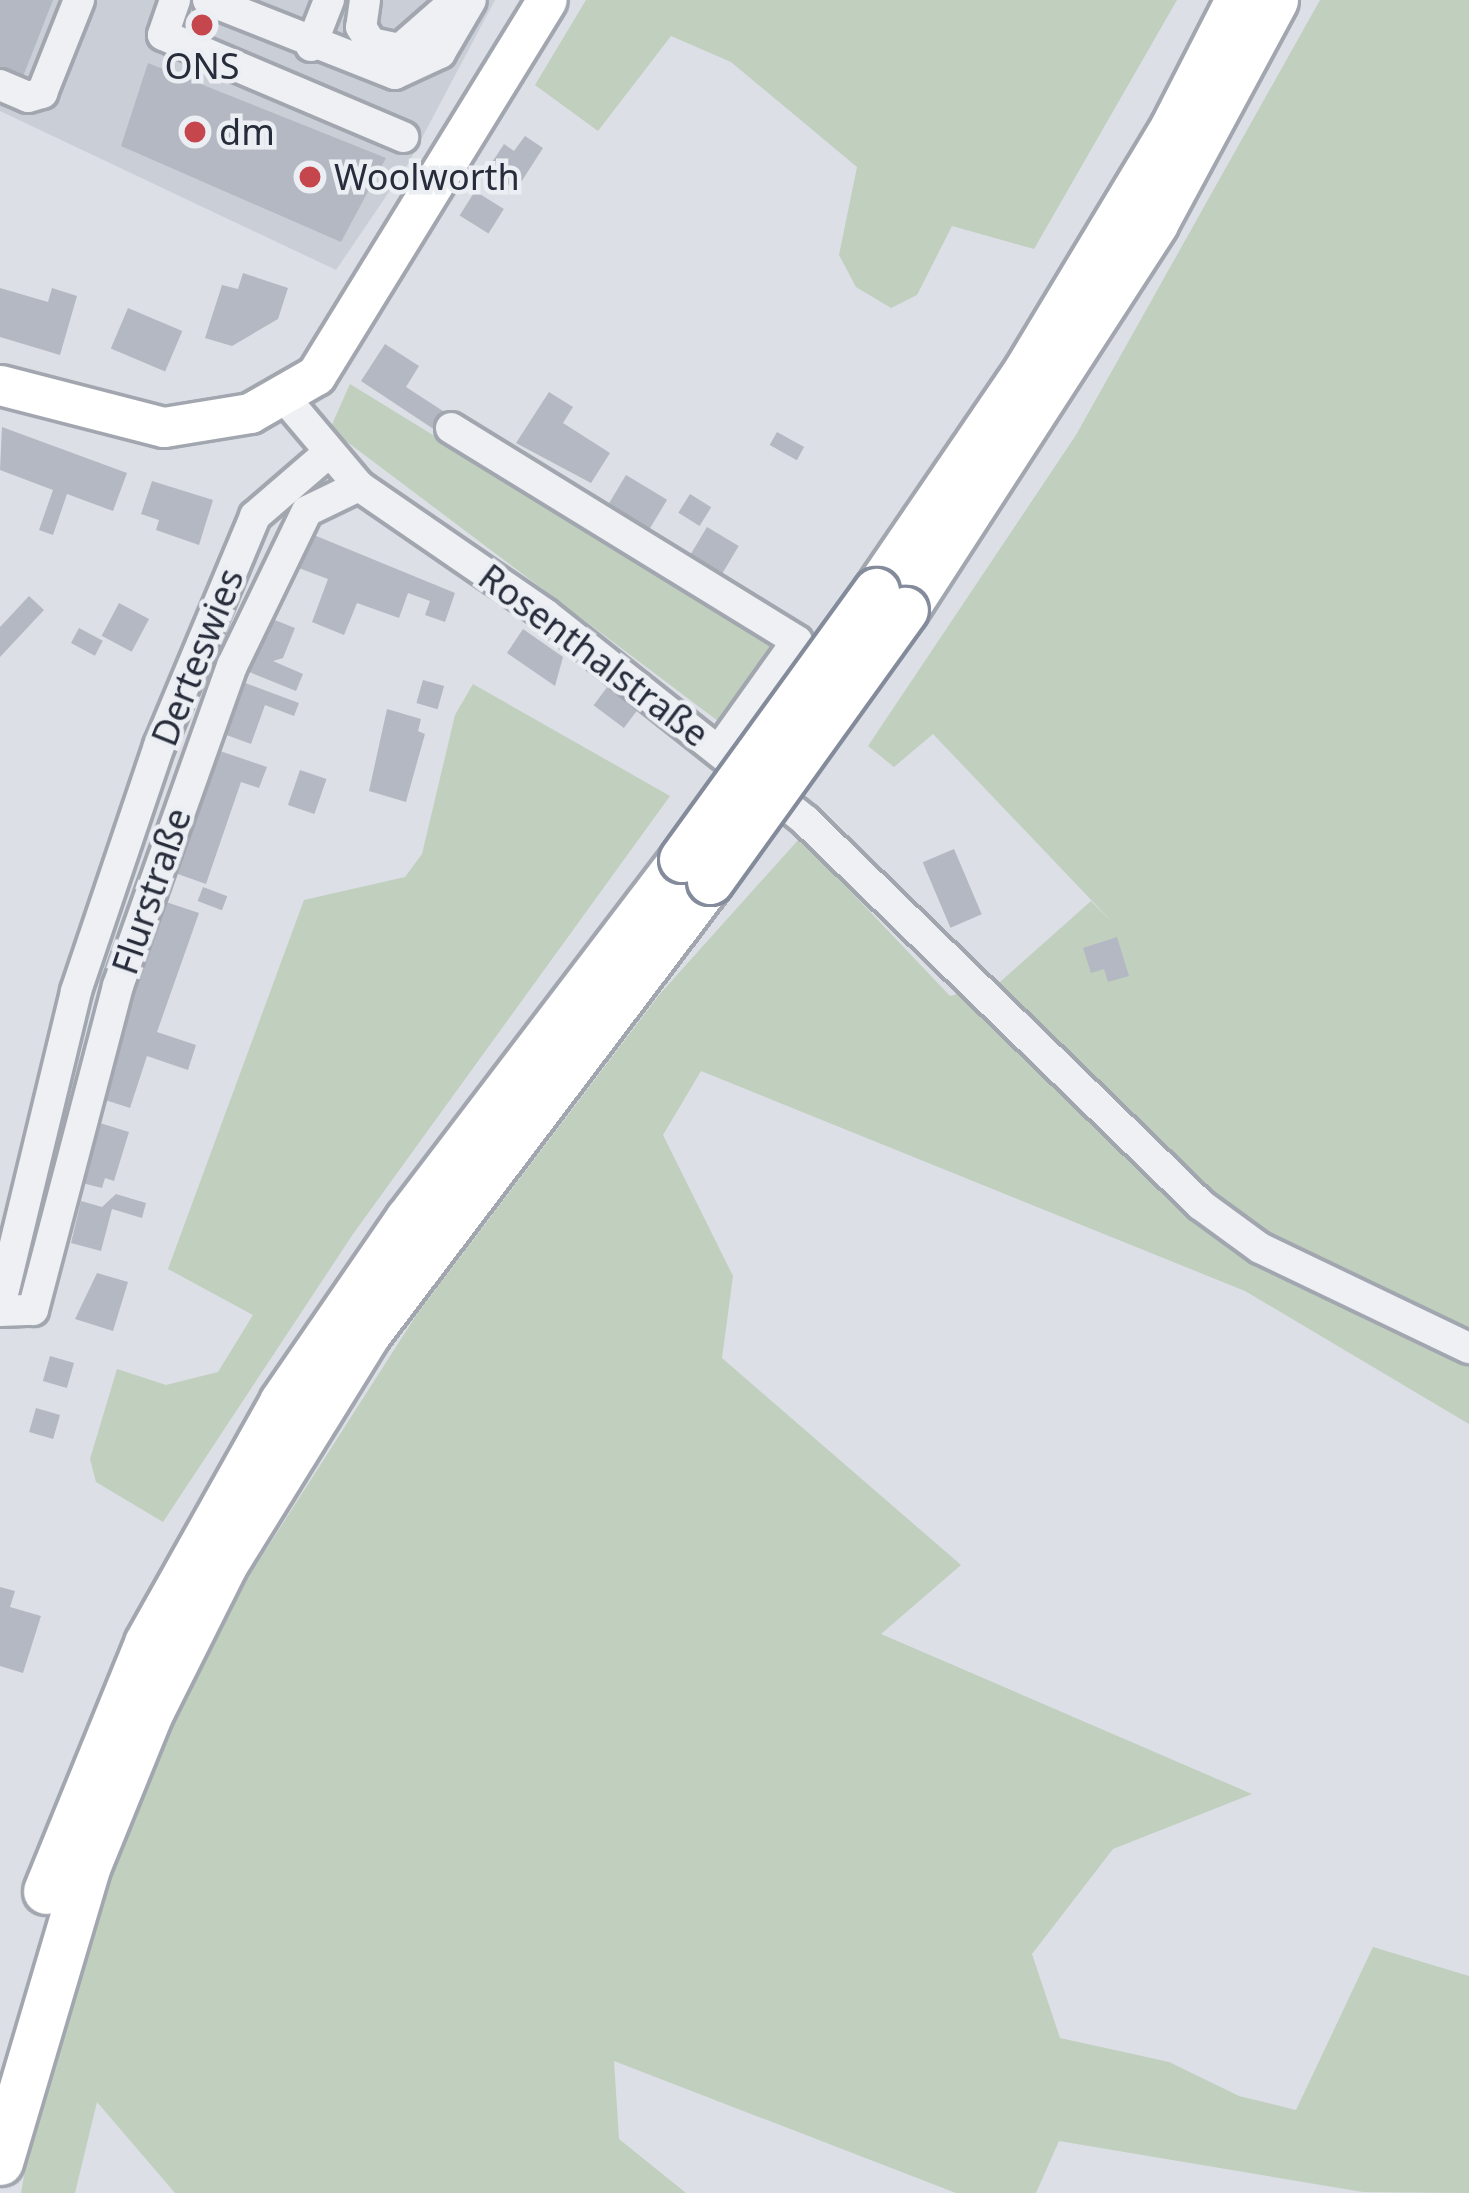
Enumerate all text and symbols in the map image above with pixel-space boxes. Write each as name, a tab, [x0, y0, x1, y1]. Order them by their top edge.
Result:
marker: ONS	[189, 12, 215, 38]
place label: ONS	[164, 44, 240, 88]
place label: dm	[219, 110, 275, 154]
marker: dm	[182, 119, 208, 145]
place label: Woolworth	[334, 155, 520, 199]
marker: Woolworth	[297, 164, 323, 190]
street label: Rosenthalstraße	[471, 555, 717, 755]
street label: Derteswies	[142, 562, 252, 752]
street label: Flurstraße	[102, 802, 200, 980]

